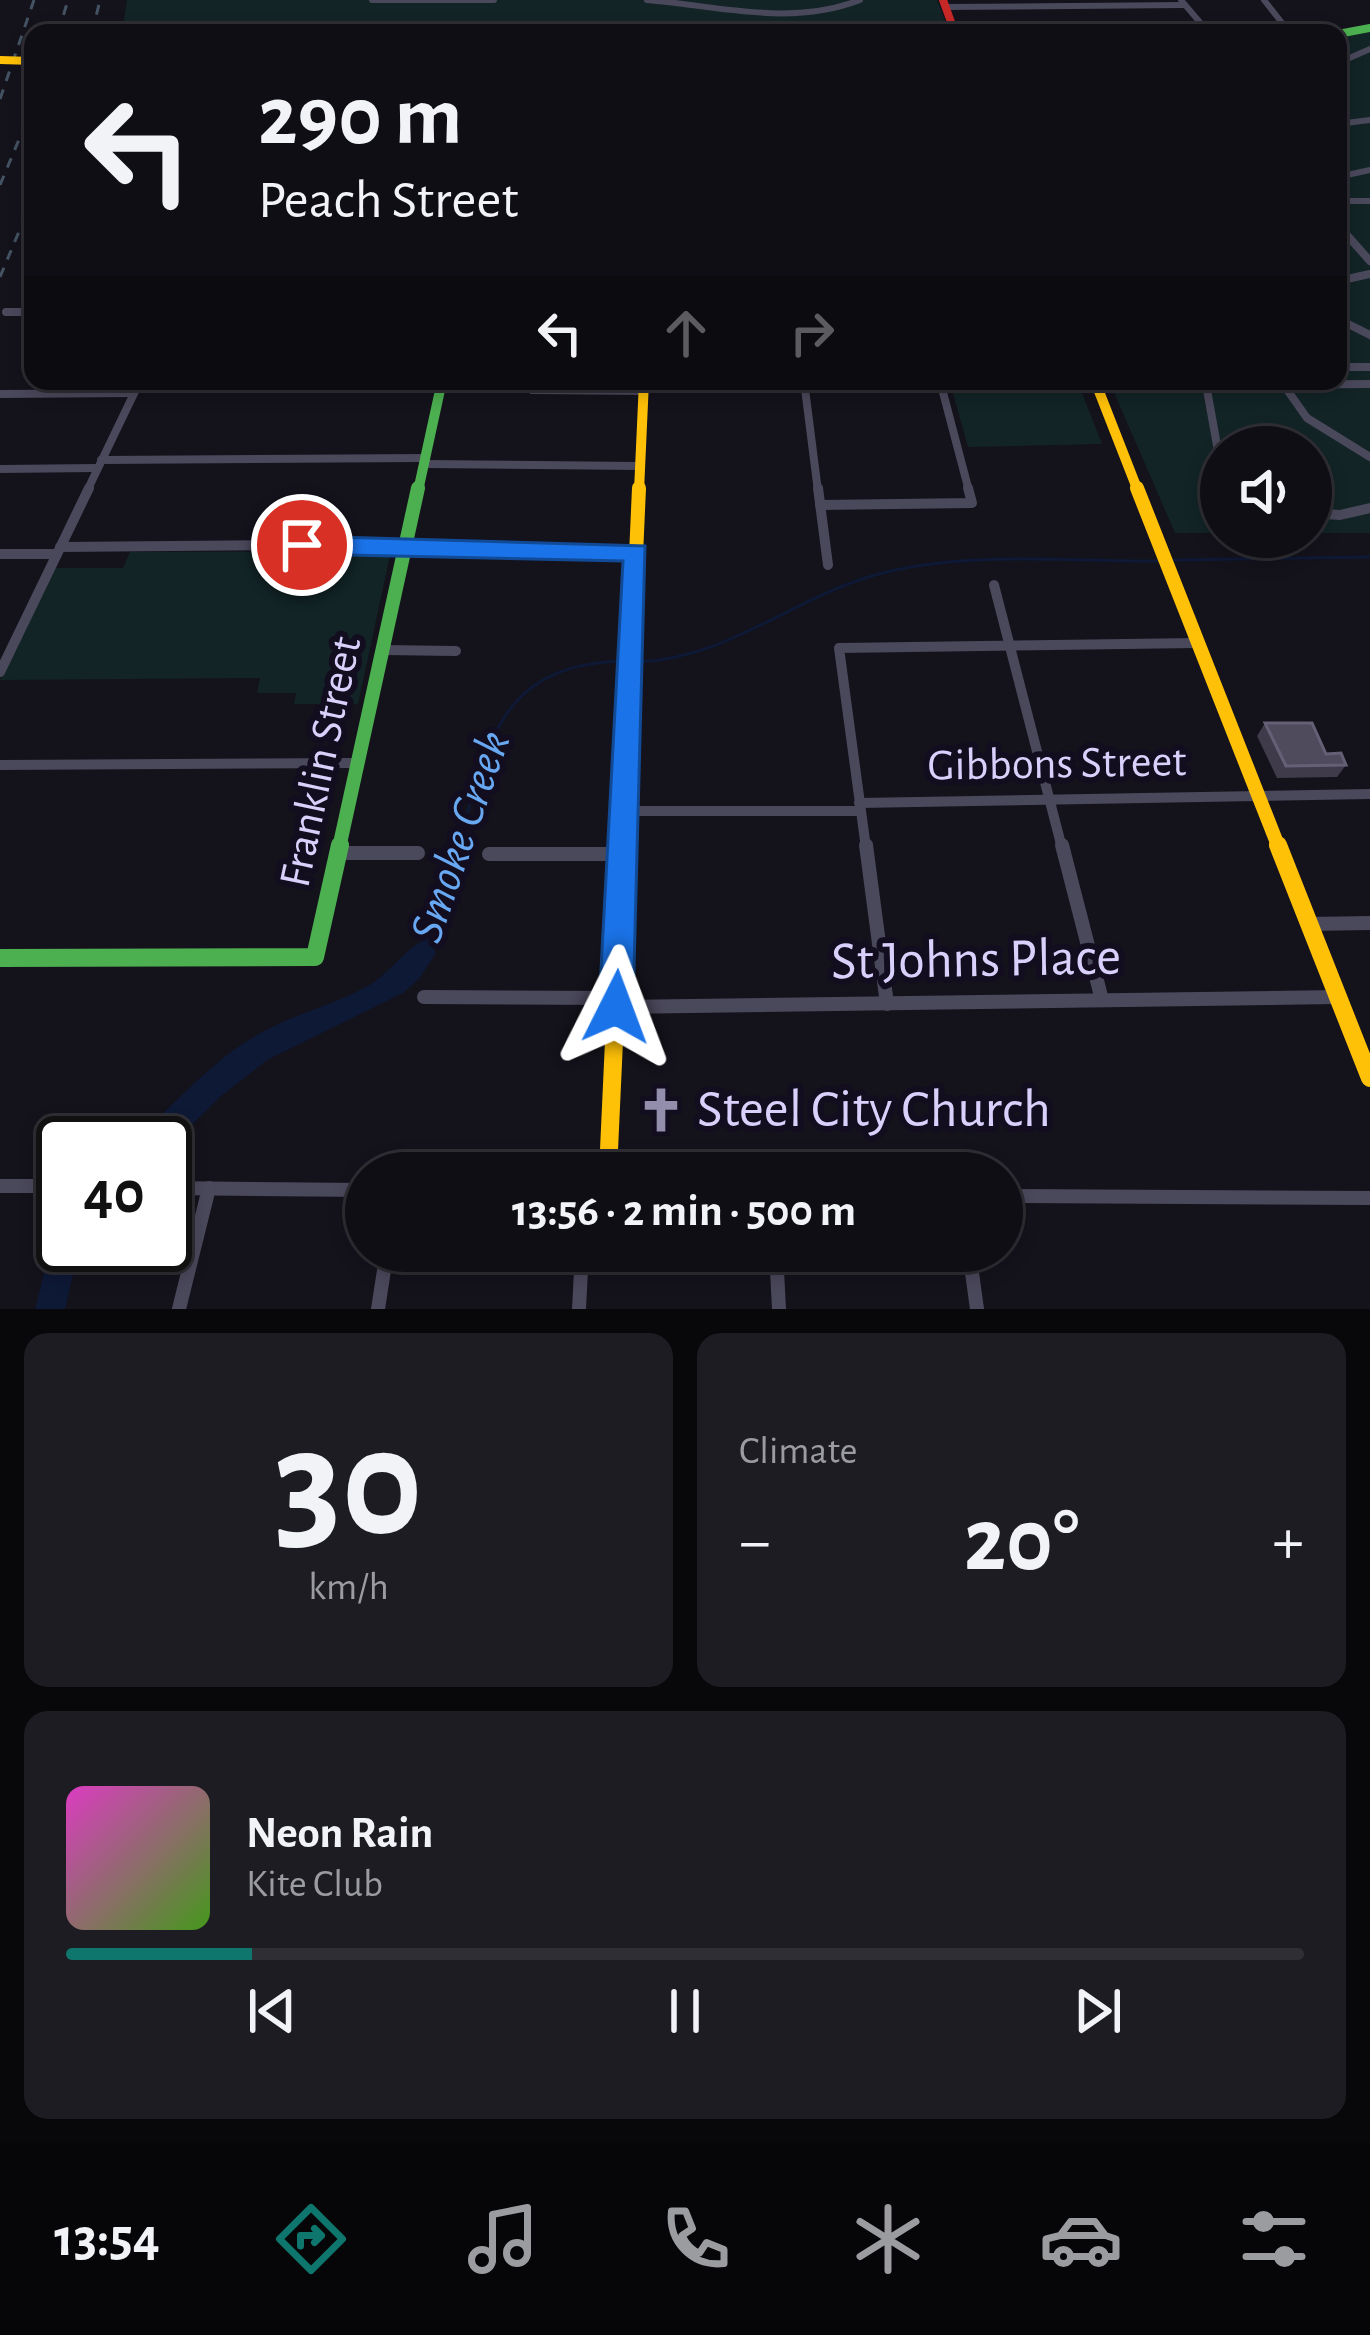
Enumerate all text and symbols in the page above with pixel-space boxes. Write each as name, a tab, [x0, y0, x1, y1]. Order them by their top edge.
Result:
icon: left	[60, 72, 216, 228]
text: 290 m	[258, 76, 462, 160]
text: Peach Street	[258, 174, 519, 228]
icon: left	[527, 300, 593, 366]
icon: ahead	[653, 300, 719, 366]
icon: right	[779, 300, 845, 366]
map controls	[1200, 426, 1332, 558]
button: sound	[1200, 426, 1332, 558]
pin	[251, 494, 353, 596]
icon: arrive	[269, 512, 335, 578]
street label: Franklin Street	[273, 633, 369, 891]
water label: Smoke Creek	[403, 726, 519, 948]
street label: Gibbons Street	[927, 739, 1187, 789]
street label: St Johns Place	[831, 930, 1121, 990]
position arrow	[553, 944, 679, 1070]
place label: Steel City Church	[697, 1083, 1051, 1137]
church icon: Steel City Church	[636, 1085, 686, 1135]
speed limit sign: 40	[36, 1116, 192, 1272]
text: 13:56 · 2 min · 500 m	[512, 1189, 856, 1234]
text: 30	[274, 1408, 423, 1564]
text: Climate	[739, 1432, 857, 1471]
text: 20°	[964, 1497, 1079, 1587]
text: −	[739, 1509, 771, 1575]
text: +	[1272, 1509, 1304, 1575]
text: km/h	[308, 1568, 389, 1607]
text: Neon Rain	[246, 1811, 433, 1856]
text: Kite Club	[246, 1865, 383, 1904]
icon: previous	[239, 1978, 305, 2044]
icon: pause	[652, 1978, 718, 2044]
icon: next	[1065, 1978, 1131, 2044]
icon: directions	[269, 2197, 353, 2281]
icon: music	[461, 2197, 545, 2281]
icon: phone	[654, 2197, 738, 2281]
icon: climate	[846, 2197, 930, 2281]
icon: car	[1039, 2197, 1123, 2281]
icon: filters	[1232, 2197, 1316, 2281]
text: 13:54	[54, 2212, 160, 2266]

